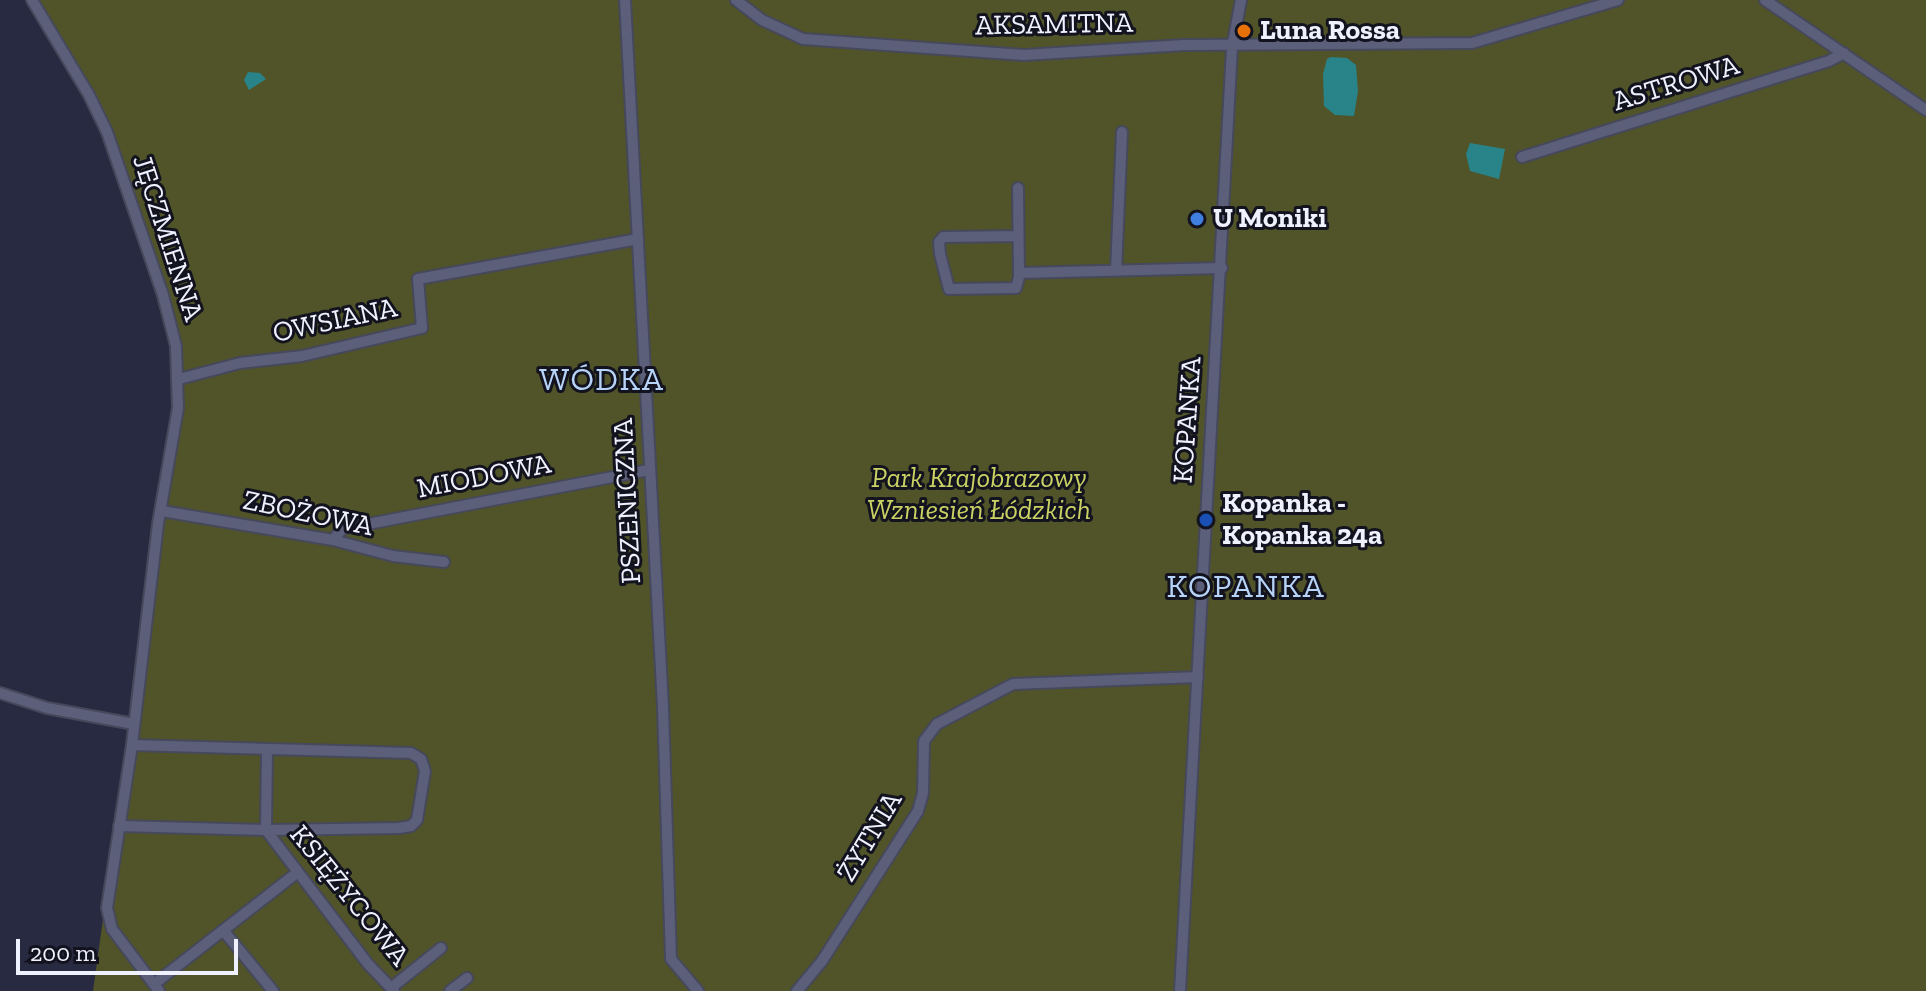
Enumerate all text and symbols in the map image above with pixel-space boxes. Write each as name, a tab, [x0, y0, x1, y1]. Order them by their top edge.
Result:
street label: AKSAMITNA	[975, 7, 1133, 43]
place label: Luna Rossa	[1260, 14, 1400, 48]
marker: Luna Rossa	[1235, 22, 1253, 40]
street label: ASTROWA	[1609, 49, 1743, 119]
street label: JĘCZMIENNA	[124, 151, 210, 325]
place label: U Moniki	[1213, 202, 1327, 236]
marker: U Moniki	[1188, 210, 1206, 228]
street label: OWSIANA	[270, 291, 400, 351]
street label: KOPANKA	[1167, 356, 1209, 484]
district label: WÓDKA	[539, 362, 665, 400]
street label: PSZENICZNA	[607, 418, 649, 584]
street label: MIODOWA	[414, 448, 554, 506]
park label: Park Krajobrazowy Wzniesień Łódzkich	[867, 462, 1091, 528]
street label: ZBOŻOWA	[240, 484, 376, 544]
place label: Kopanka - Kopanka 24a	[1222, 487, 1382, 553]
marker: Kopanka - Kopanka 24a	[1197, 511, 1215, 529]
district label: KOPANKA	[1167, 569, 1325, 607]
street label: ŻYTNIA	[830, 786, 910, 888]
street label: KSIĘŻYCOWA	[282, 819, 416, 973]
scale bar	[20, 923, 242, 973]
text: 200 m	[30, 938, 96, 967]

